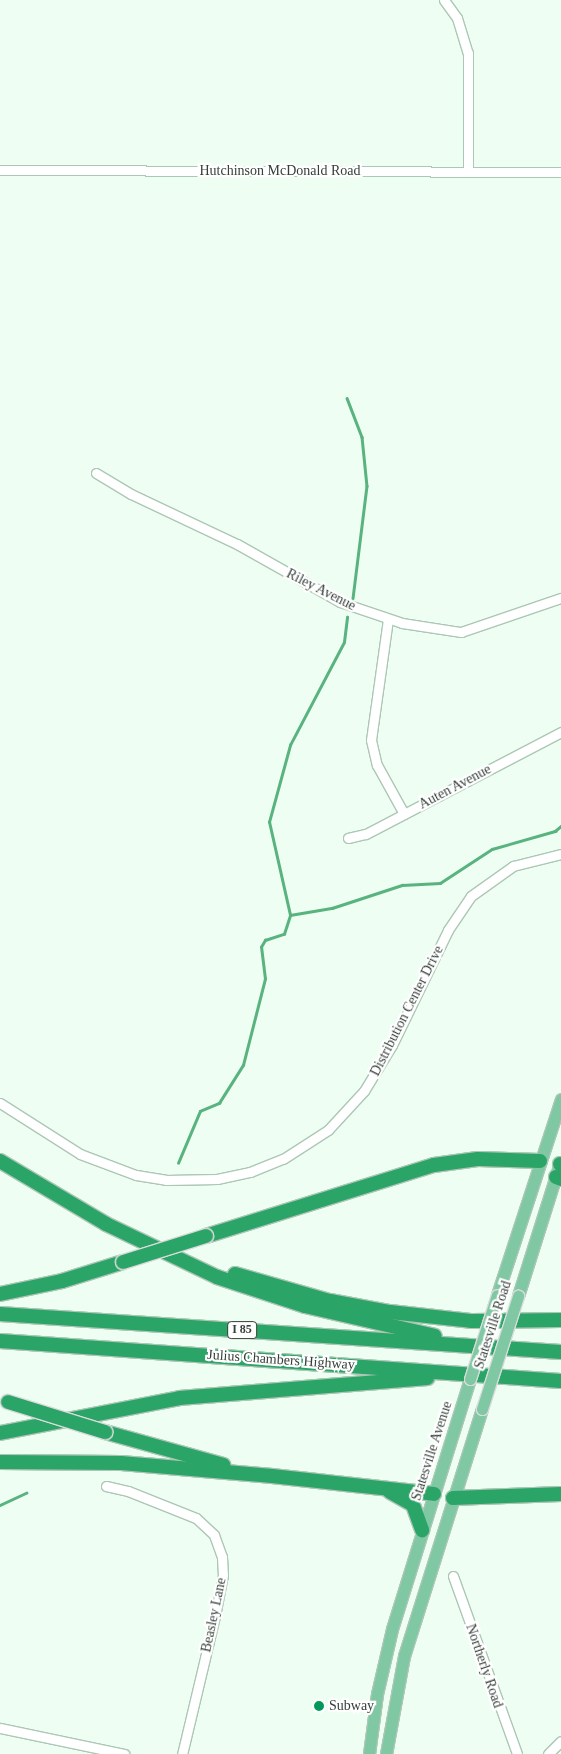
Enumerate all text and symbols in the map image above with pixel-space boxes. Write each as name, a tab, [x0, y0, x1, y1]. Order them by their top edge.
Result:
street label: Hutchinson McDonald Road	[200, 163, 360, 179]
street label: Riley Avenue	[283, 565, 359, 615]
street label: Auten Avenue	[416, 761, 494, 813]
street label: Distribution Center Drive	[367, 943, 447, 1079]
street label: Statesville Road	[471, 1279, 515, 1371]
road number: I 85	[227, 1320, 257, 1340]
street label: Julius Chambers Highway	[207, 1346, 355, 1374]
street label: Statesville Avenue	[408, 1399, 456, 1503]
street label: Beasley Lane	[198, 1576, 230, 1654]
street label: Northerly Road	[462, 1622, 506, 1710]
place label: Subway	[329, 1698, 374, 1714]
marker: Subway	[313, 1700, 325, 1712]

